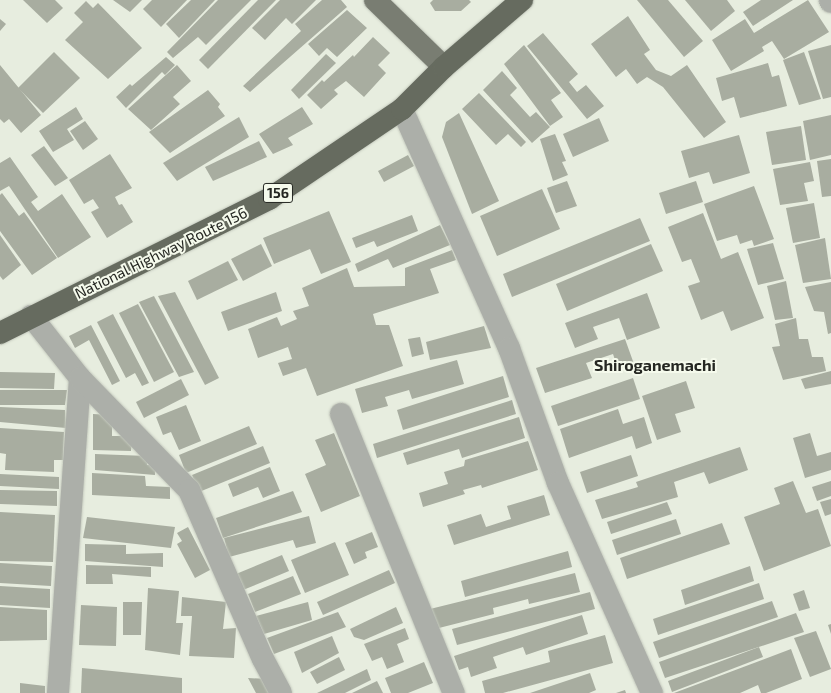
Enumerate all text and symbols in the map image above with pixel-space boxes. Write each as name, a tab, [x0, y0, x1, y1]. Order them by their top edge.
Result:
road number: 156	[262, 181, 294, 205]
street label: National Highway Route 156	[72, 203, 250, 303]
district label: Shiroganemachi	[594, 355, 716, 375]

